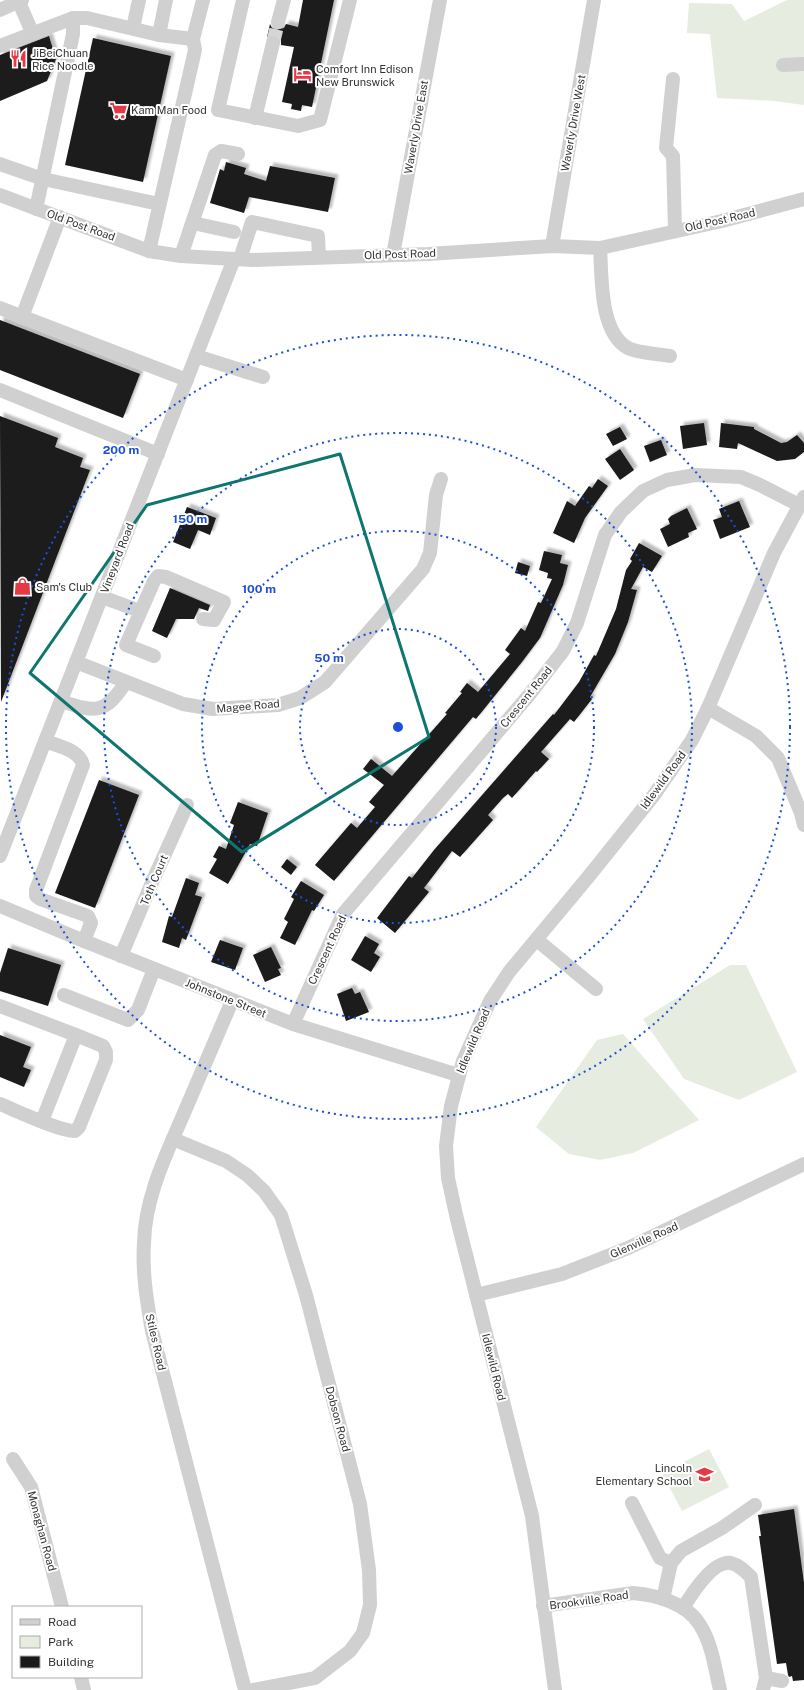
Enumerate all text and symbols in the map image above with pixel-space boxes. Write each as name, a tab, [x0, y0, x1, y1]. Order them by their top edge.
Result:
place label: JiBeiChuan Rice Noodle	[32, 47, 93, 72]
restaurant icon: JiBeiChuan Rice Noodle	[9, 49, 29, 69]
place label: Comfort Inn Edison New Brunswick	[316, 63, 413, 88]
hotel icon: Comfort Inn Edison New Brunswick	[293, 65, 313, 85]
street label: Waverly Drive West	[559, 74, 587, 172]
street label: Waverly Drive East	[402, 79, 430, 175]
supermarket icon: Kam Man Food	[108, 100, 128, 120]
place label: Kam Man Food	[131, 104, 207, 116]
street label: Old Post Road	[684, 206, 756, 234]
street label: Old Post Road	[45, 207, 117, 243]
street label: Old Post Road	[364, 247, 436, 261]
text: 200 m	[103, 443, 139, 457]
text: 150 m	[173, 512, 207, 526]
street label: Vineyard Road	[98, 521, 136, 595]
shop icon: Sam's Club	[13, 577, 33, 597]
place label: Sam's Club	[36, 581, 93, 593]
text: 100 m	[242, 582, 276, 596]
text: 50 m	[314, 651, 344, 665]
street label: Crescent Road	[498, 664, 554, 730]
street label: Magee Road	[216, 697, 280, 715]
centre of rings	[391, 720, 405, 734]
street label: Idlewild Road	[638, 749, 688, 811]
street label: Toth Court	[138, 853, 170, 907]
street label: Crescent Road	[306, 914, 348, 986]
street label: Johnstone Street	[184, 976, 268, 1020]
street label: Idlewild Road	[454, 1007, 492, 1075]
street label: Glenville Road	[608, 1220, 680, 1260]
street label: Stiles Road	[144, 1313, 168, 1371]
street label: Idlewild Road	[480, 1332, 508, 1402]
street label: Dobson Road	[324, 1385, 352, 1453]
place label: Lincoln Elementary School	[595, 1462, 692, 1487]
school or university icon: Lincoln Elementary School	[695, 1464, 715, 1484]
street label: Monaghan Road	[26, 1490, 58, 1572]
street label: Brookville Road	[549, 1589, 629, 1611]
legend	[12, 1606, 142, 1678]
text: Road	[48, 1615, 76, 1629]
text: Park	[48, 1635, 74, 1649]
text: Building	[48, 1655, 94, 1669]

